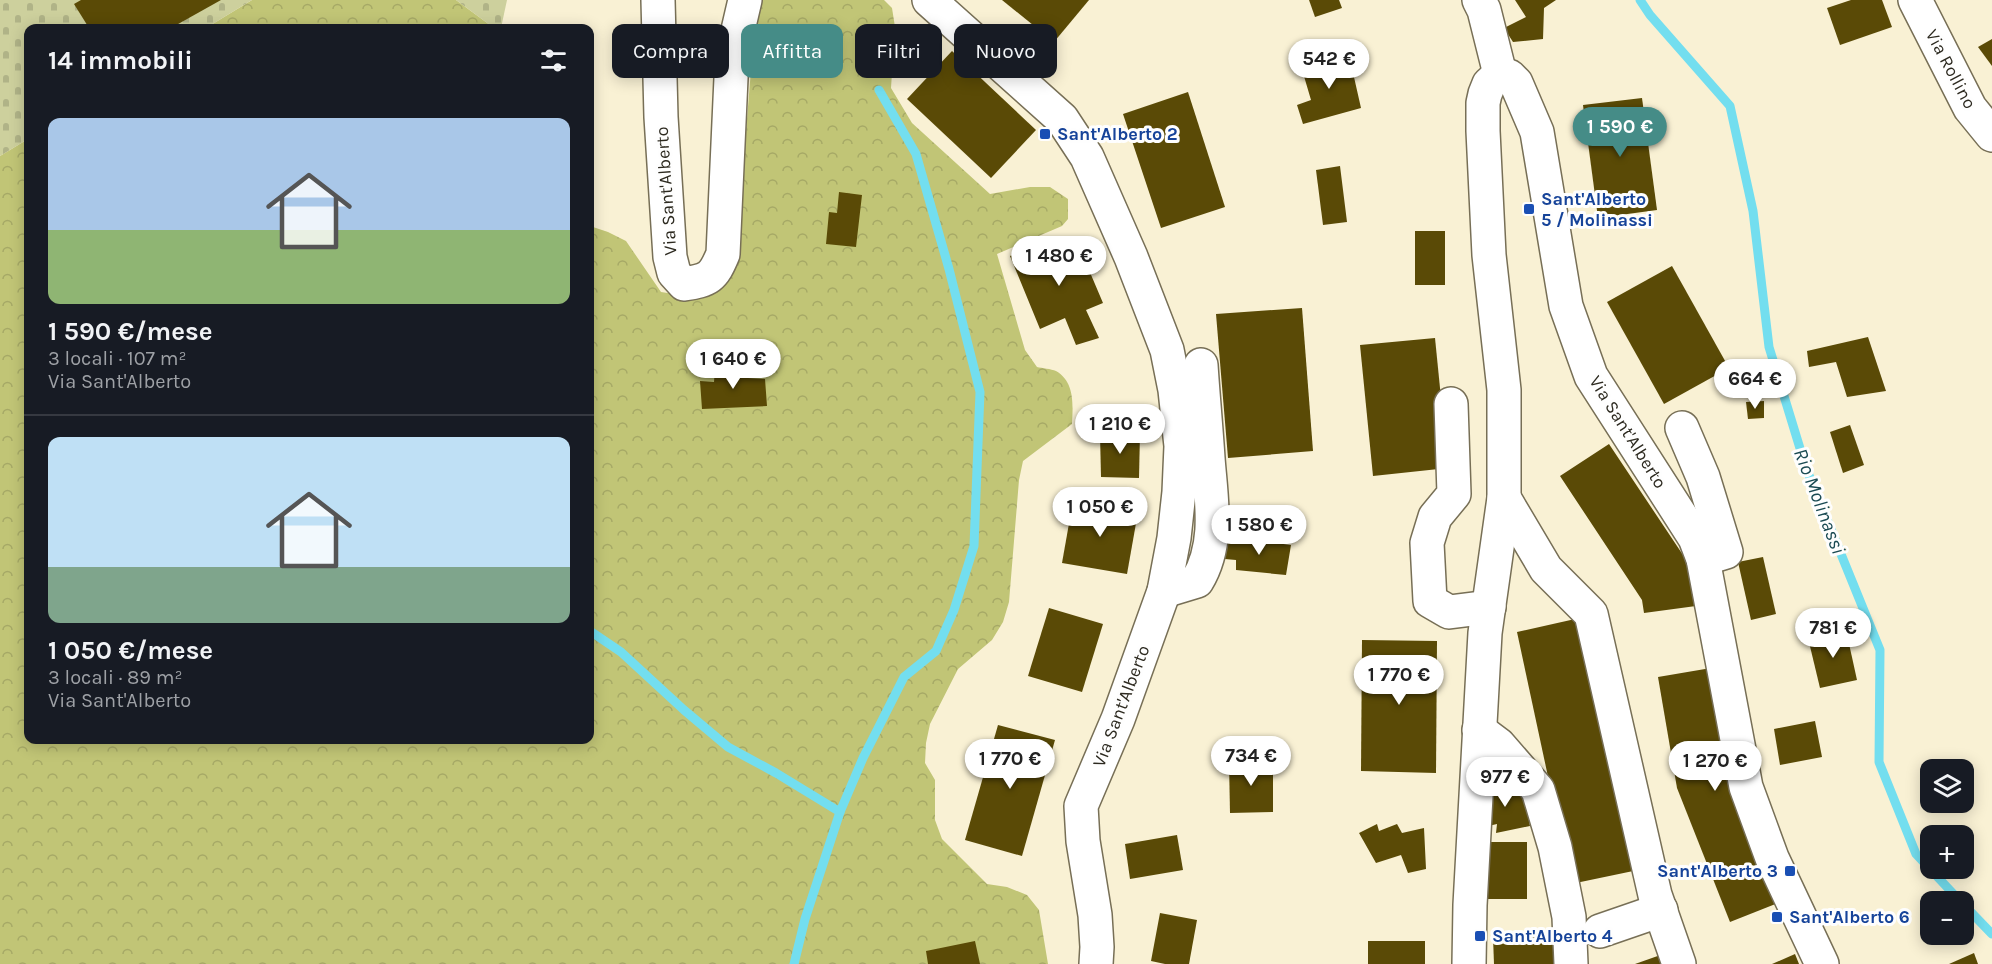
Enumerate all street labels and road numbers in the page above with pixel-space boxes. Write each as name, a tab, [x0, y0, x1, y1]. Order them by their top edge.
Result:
street label: Via Rollino	[1921, 26, 1981, 112]
street label: Via Sant'Alberto	[651, 126, 681, 256]
street label: Via Sant'Alberto	[1585, 371, 1671, 493]
street label: Via Sant'Alberto	[1088, 642, 1154, 770]

